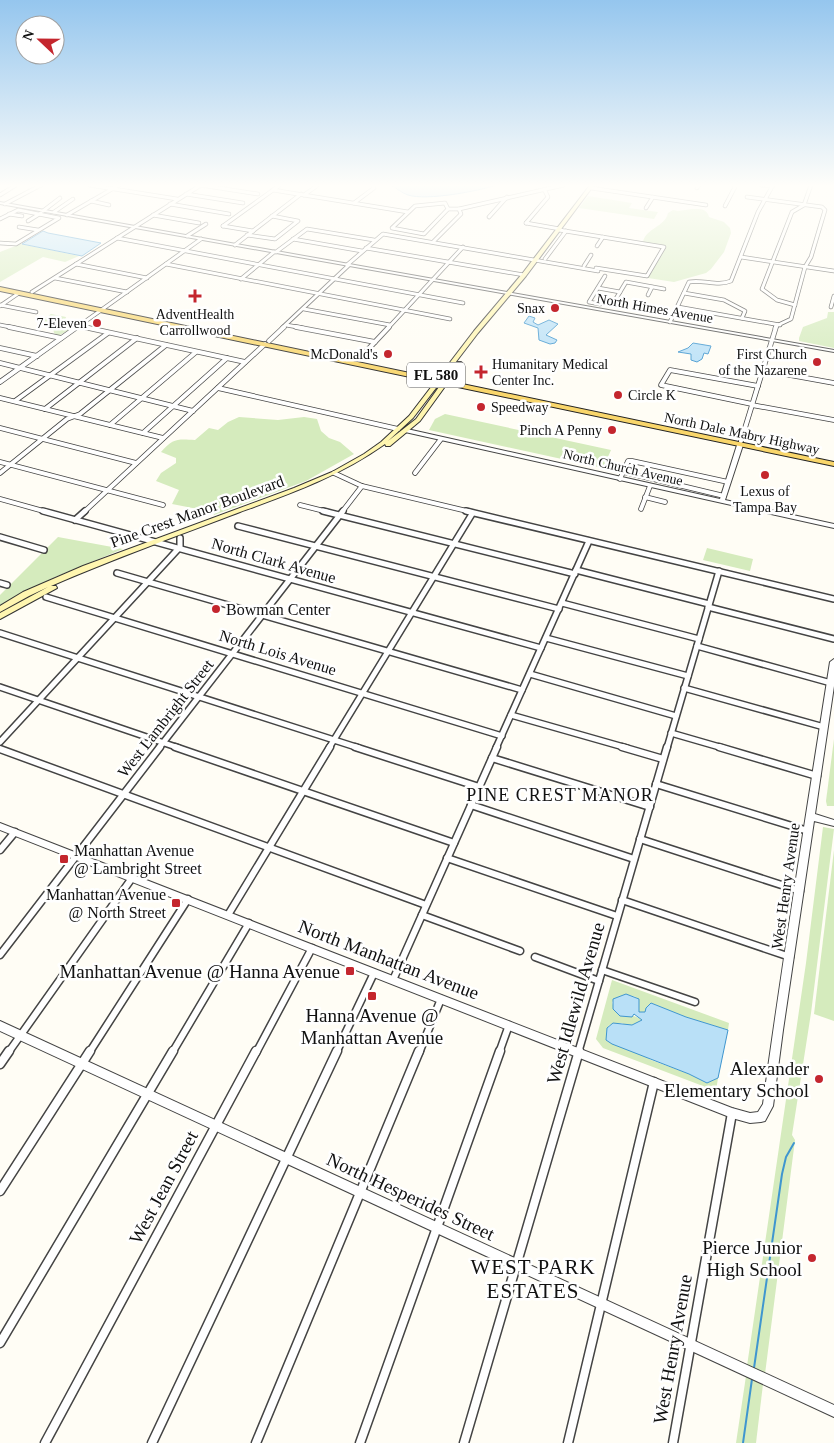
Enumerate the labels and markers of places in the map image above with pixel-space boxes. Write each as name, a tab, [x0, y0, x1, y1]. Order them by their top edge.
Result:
marker: AdventHealth Carrollwood	[188, 289, 202, 303]
place label: Snax	[517, 301, 545, 316]
marker: Snax	[549, 302, 561, 314]
place label: AdventHealth Carrollwood	[156, 307, 234, 338]
place label: 7-Eleven	[36, 316, 87, 331]
marker: 7-Eleven	[91, 317, 103, 329]
place label: McDonald's	[310, 347, 378, 362]
place label: First Church of the Nazarene	[718, 347, 807, 378]
marker: McDonald's	[382, 348, 394, 360]
marker: First Church of the Nazarene	[811, 356, 823, 368]
place label: Humanitary Medical Center Inc.	[492, 357, 608, 388]
marker: Humanitary Medical Center Inc.	[474, 365, 488, 379]
place label: Circle K	[628, 388, 676, 403]
marker: Circle K	[612, 389, 624, 401]
place label: Speedway	[491, 400, 549, 415]
marker: Speedway	[475, 401, 487, 413]
place label: Pinch A Penny	[520, 423, 602, 438]
marker: Pinch A Penny	[606, 424, 618, 436]
marker: Lexus of Tampa Bay	[759, 469, 771, 481]
place label: Lexus of Tampa Bay	[733, 484, 797, 515]
place label: Bowman Center	[226, 601, 331, 618]
marker: Bowman Center	[210, 603, 222, 615]
place label: Manhattan Avenue @ Lambright Street	[74, 842, 202, 878]
marker: Manhattan Avenue @ Lambright Street	[58, 853, 70, 865]
place label: Manhattan Avenue @ North Street	[46, 886, 167, 922]
marker: Manhattan Avenue @ North Street	[170, 897, 182, 909]
place label: Manhattan Avenue @ Hanna Avenue	[59, 961, 340, 982]
marker: Manhattan Avenue @ Hanna Avenue	[344, 965, 356, 977]
marker: Hanna Avenue @ Manhattan Avenue	[366, 990, 378, 1002]
place label: Hanna Avenue @ Manhattan Avenue	[301, 1005, 443, 1048]
place label: Alexander Elementary School	[664, 1058, 810, 1101]
marker: Alexander Elementary School	[813, 1073, 825, 1085]
place label: Pierce Junior High School	[702, 1237, 803, 1280]
marker: Pierce Junior High School	[806, 1252, 818, 1264]

